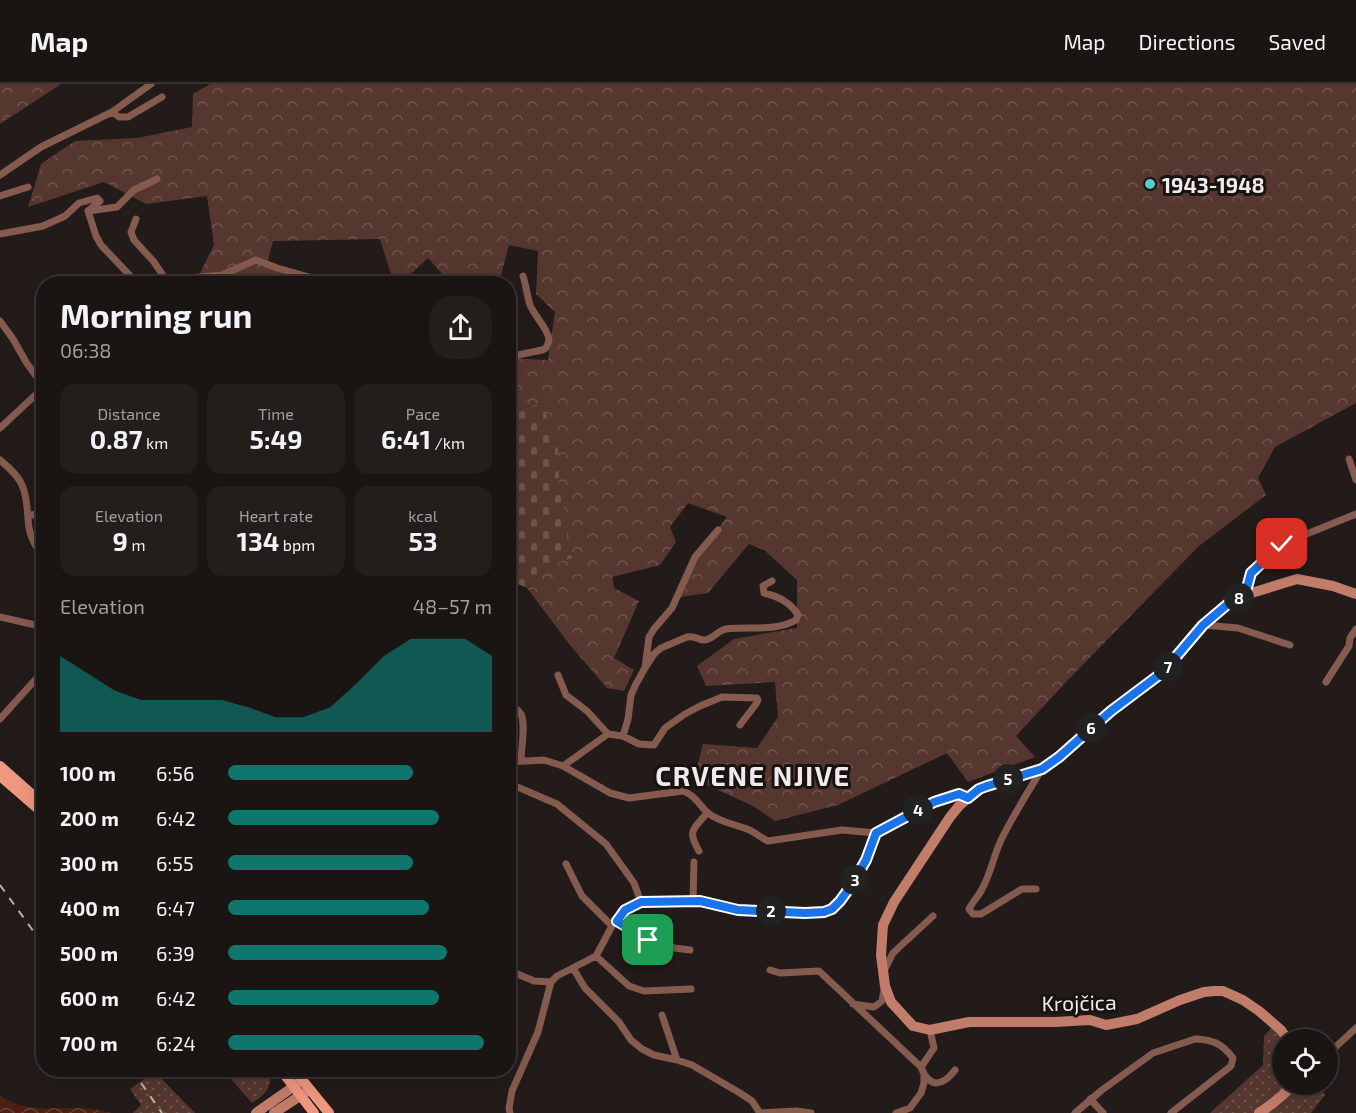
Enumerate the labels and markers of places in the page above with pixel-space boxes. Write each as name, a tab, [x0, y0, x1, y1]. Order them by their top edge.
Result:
place label: 1943-1948	[1162, 172, 1265, 197]
marker: 1943-1948	[1143, 177, 1157, 191]
pin	[1256, 518, 1307, 569]
pin: 8	[1224, 583, 1254, 613]
pin: 7	[1153, 652, 1183, 682]
pin: 6	[1076, 713, 1106, 743]
pin: 5	[993, 764, 1023, 794]
pin: 4	[903, 795, 933, 825]
pin: 3	[840, 865, 870, 895]
pin: 2	[756, 896, 786, 926]
pin	[622, 914, 673, 965]

